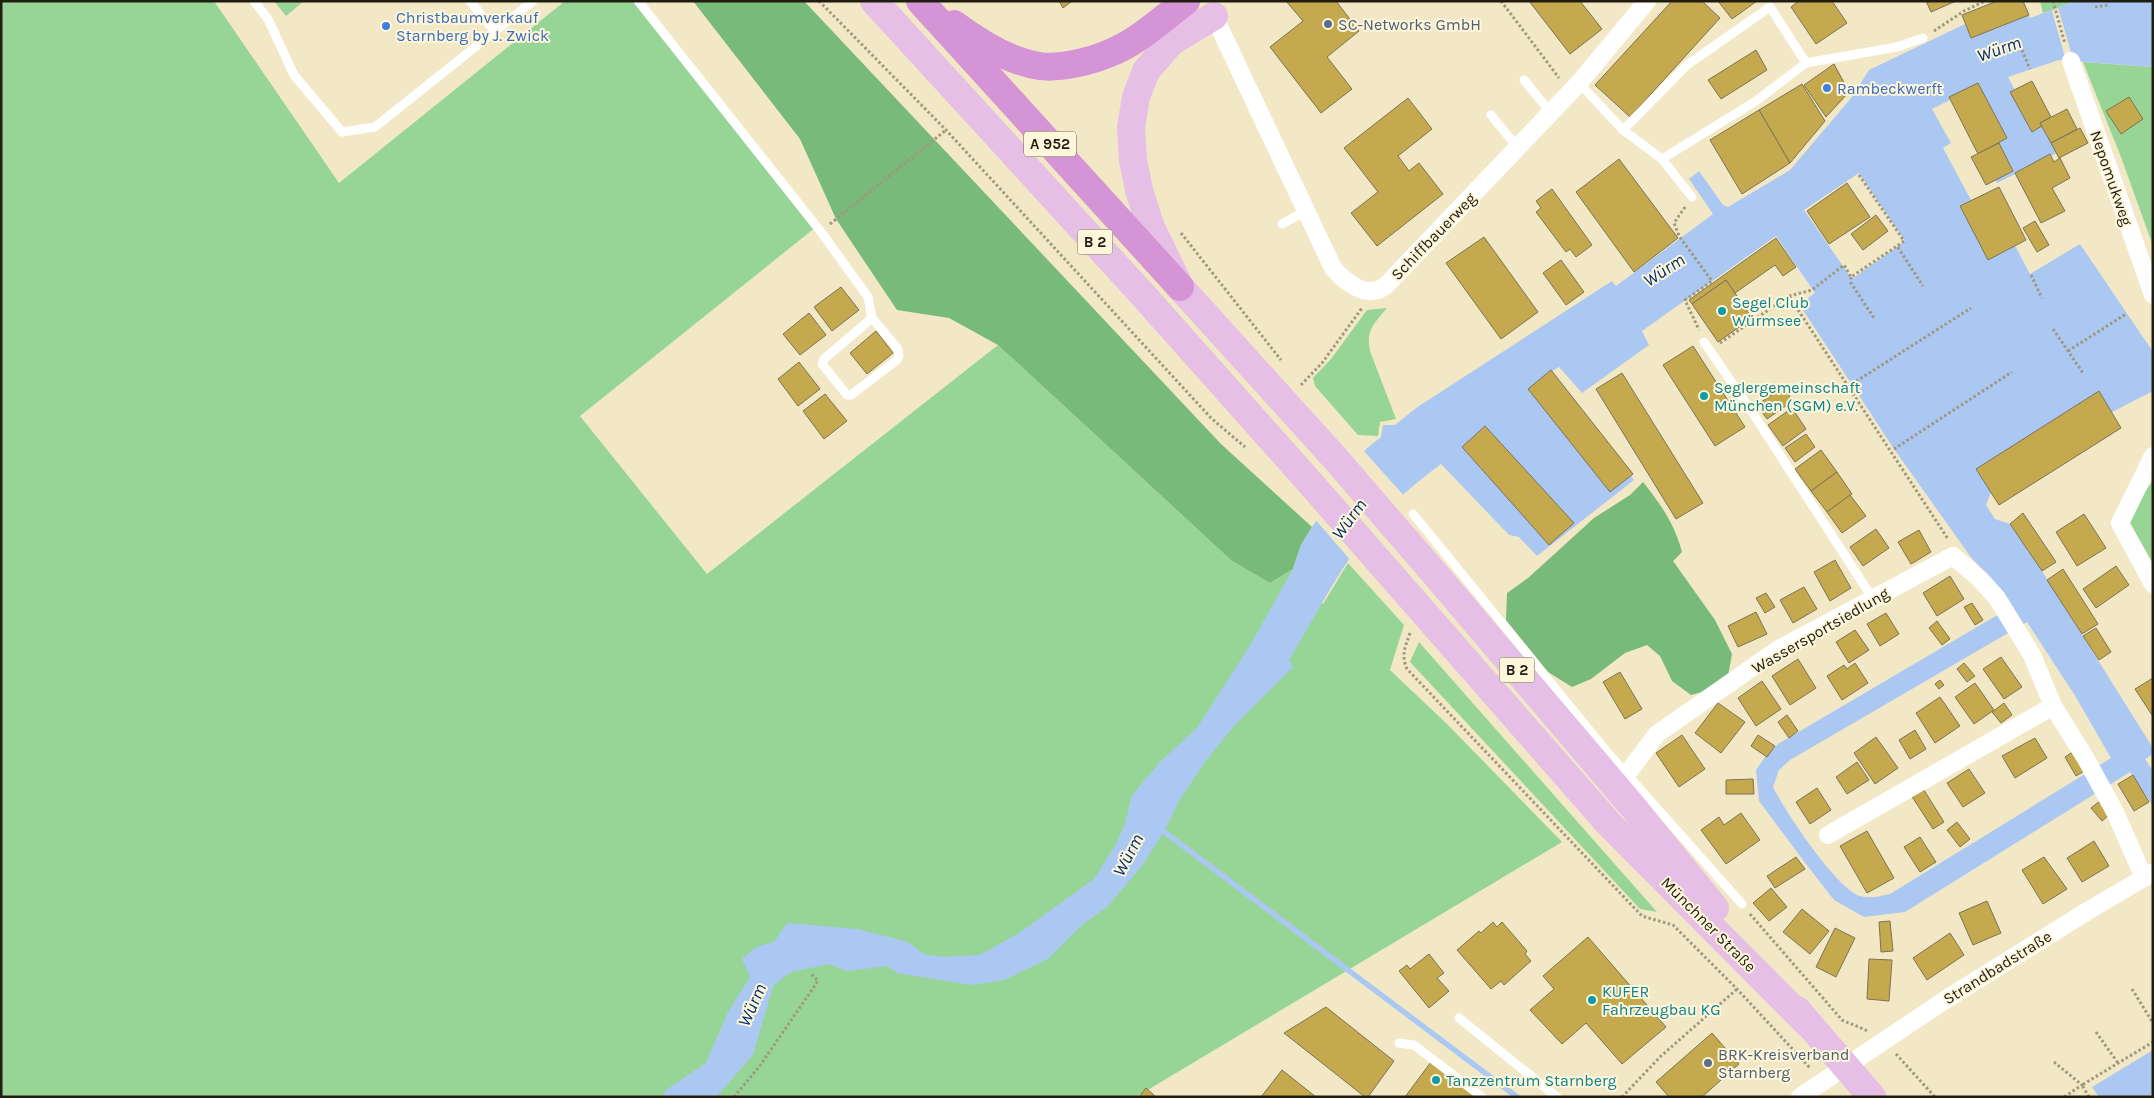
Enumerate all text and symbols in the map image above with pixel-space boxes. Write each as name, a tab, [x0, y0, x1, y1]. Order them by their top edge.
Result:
place label: Christbaumverkauf Starnberg by J. Zwick	[396, 8, 549, 45]
place label: SC-Networks GmbH	[1338, 15, 1481, 34]
marker: SC-Networks GmbH	[1322, 18, 1334, 30]
marker: Christbaumverkauf Starnberg by J. Zwick	[380, 20, 392, 32]
water label: Würm	[1974, 31, 2024, 67]
place label: Rambeckwerft	[1837, 79, 1943, 98]
marker: Rambeckwerft	[1821, 82, 1833, 94]
street label: Nepomukweg	[2086, 128, 2137, 228]
road number: A 952	[1024, 132, 1076, 156]
street label: Schiffbauerweg	[1387, 189, 1480, 284]
road number: B 2	[1078, 230, 1112, 254]
water label: Würm	[1639, 248, 1689, 292]
place label: Segel Club Würmsee	[1732, 293, 1809, 330]
marker: Segel Club Würmsee	[1716, 305, 1728, 317]
place label: Seglergemeinschaft München (SGM) e.V.	[1714, 378, 1861, 415]
marker: Seglergemeinschaft München (SGM) e.V.	[1698, 390, 1710, 402]
water label: Würm	[1327, 494, 1371, 544]
street label: Wassersportsiedlung	[1748, 583, 1892, 678]
road number: B 2	[1500, 658, 1534, 682]
water label: Würm	[1108, 830, 1148, 880]
street label: Münchner Straße	[1657, 873, 1760, 976]
street label: Strandbadstraße	[1940, 926, 2055, 1008]
water label: Würm	[733, 980, 771, 1030]
place label: KUFER Fahrzeugbau KG	[1602, 982, 1721, 1019]
marker: KUFER Fahrzeugbau KG	[1586, 994, 1598, 1006]
place label: BRK-Kreisverband Starnberg	[1718, 1045, 1849, 1082]
marker: BRK-Kreisverband Starnberg	[1702, 1057, 1714, 1069]
place label: Tanzzentrum Starnberg	[1446, 1071, 1617, 1090]
marker: Tanzzentrum Starnberg	[1430, 1074, 1442, 1086]

